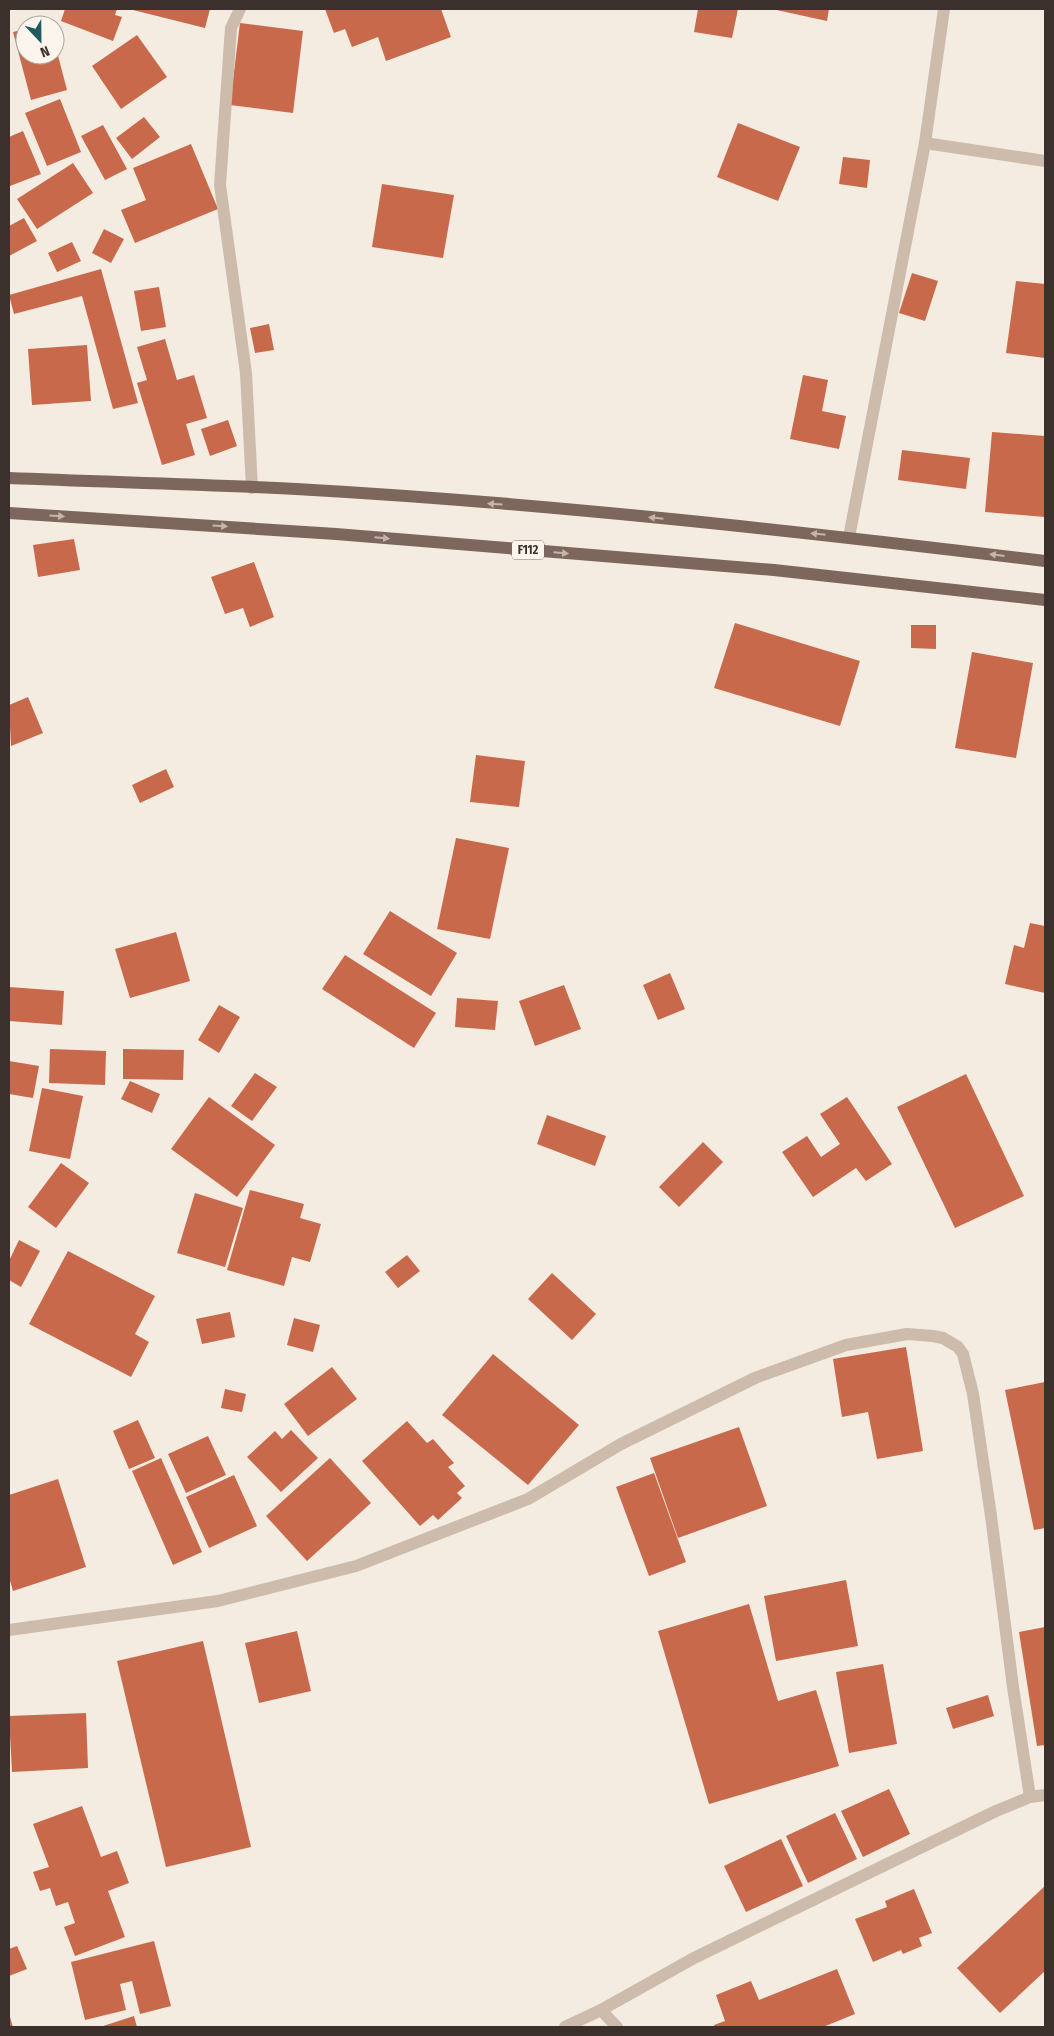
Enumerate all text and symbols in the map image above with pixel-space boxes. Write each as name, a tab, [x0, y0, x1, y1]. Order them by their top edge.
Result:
north arrow	[15, 15, 65, 65]
text: N	[38, 42, 52, 61]
one-way arrow	[486, 500, 502, 508]
one-way arrow	[50, 513, 66, 521]
one-way arrow	[648, 514, 664, 522]
one-way arrow	[212, 523, 228, 531]
one-way arrow	[810, 530, 826, 538]
one-way arrow	[374, 534, 390, 542]
road number: F112	[512, 540, 544, 560]
one-way arrow	[553, 549, 569, 557]
one-way arrow	[989, 551, 1005, 559]

